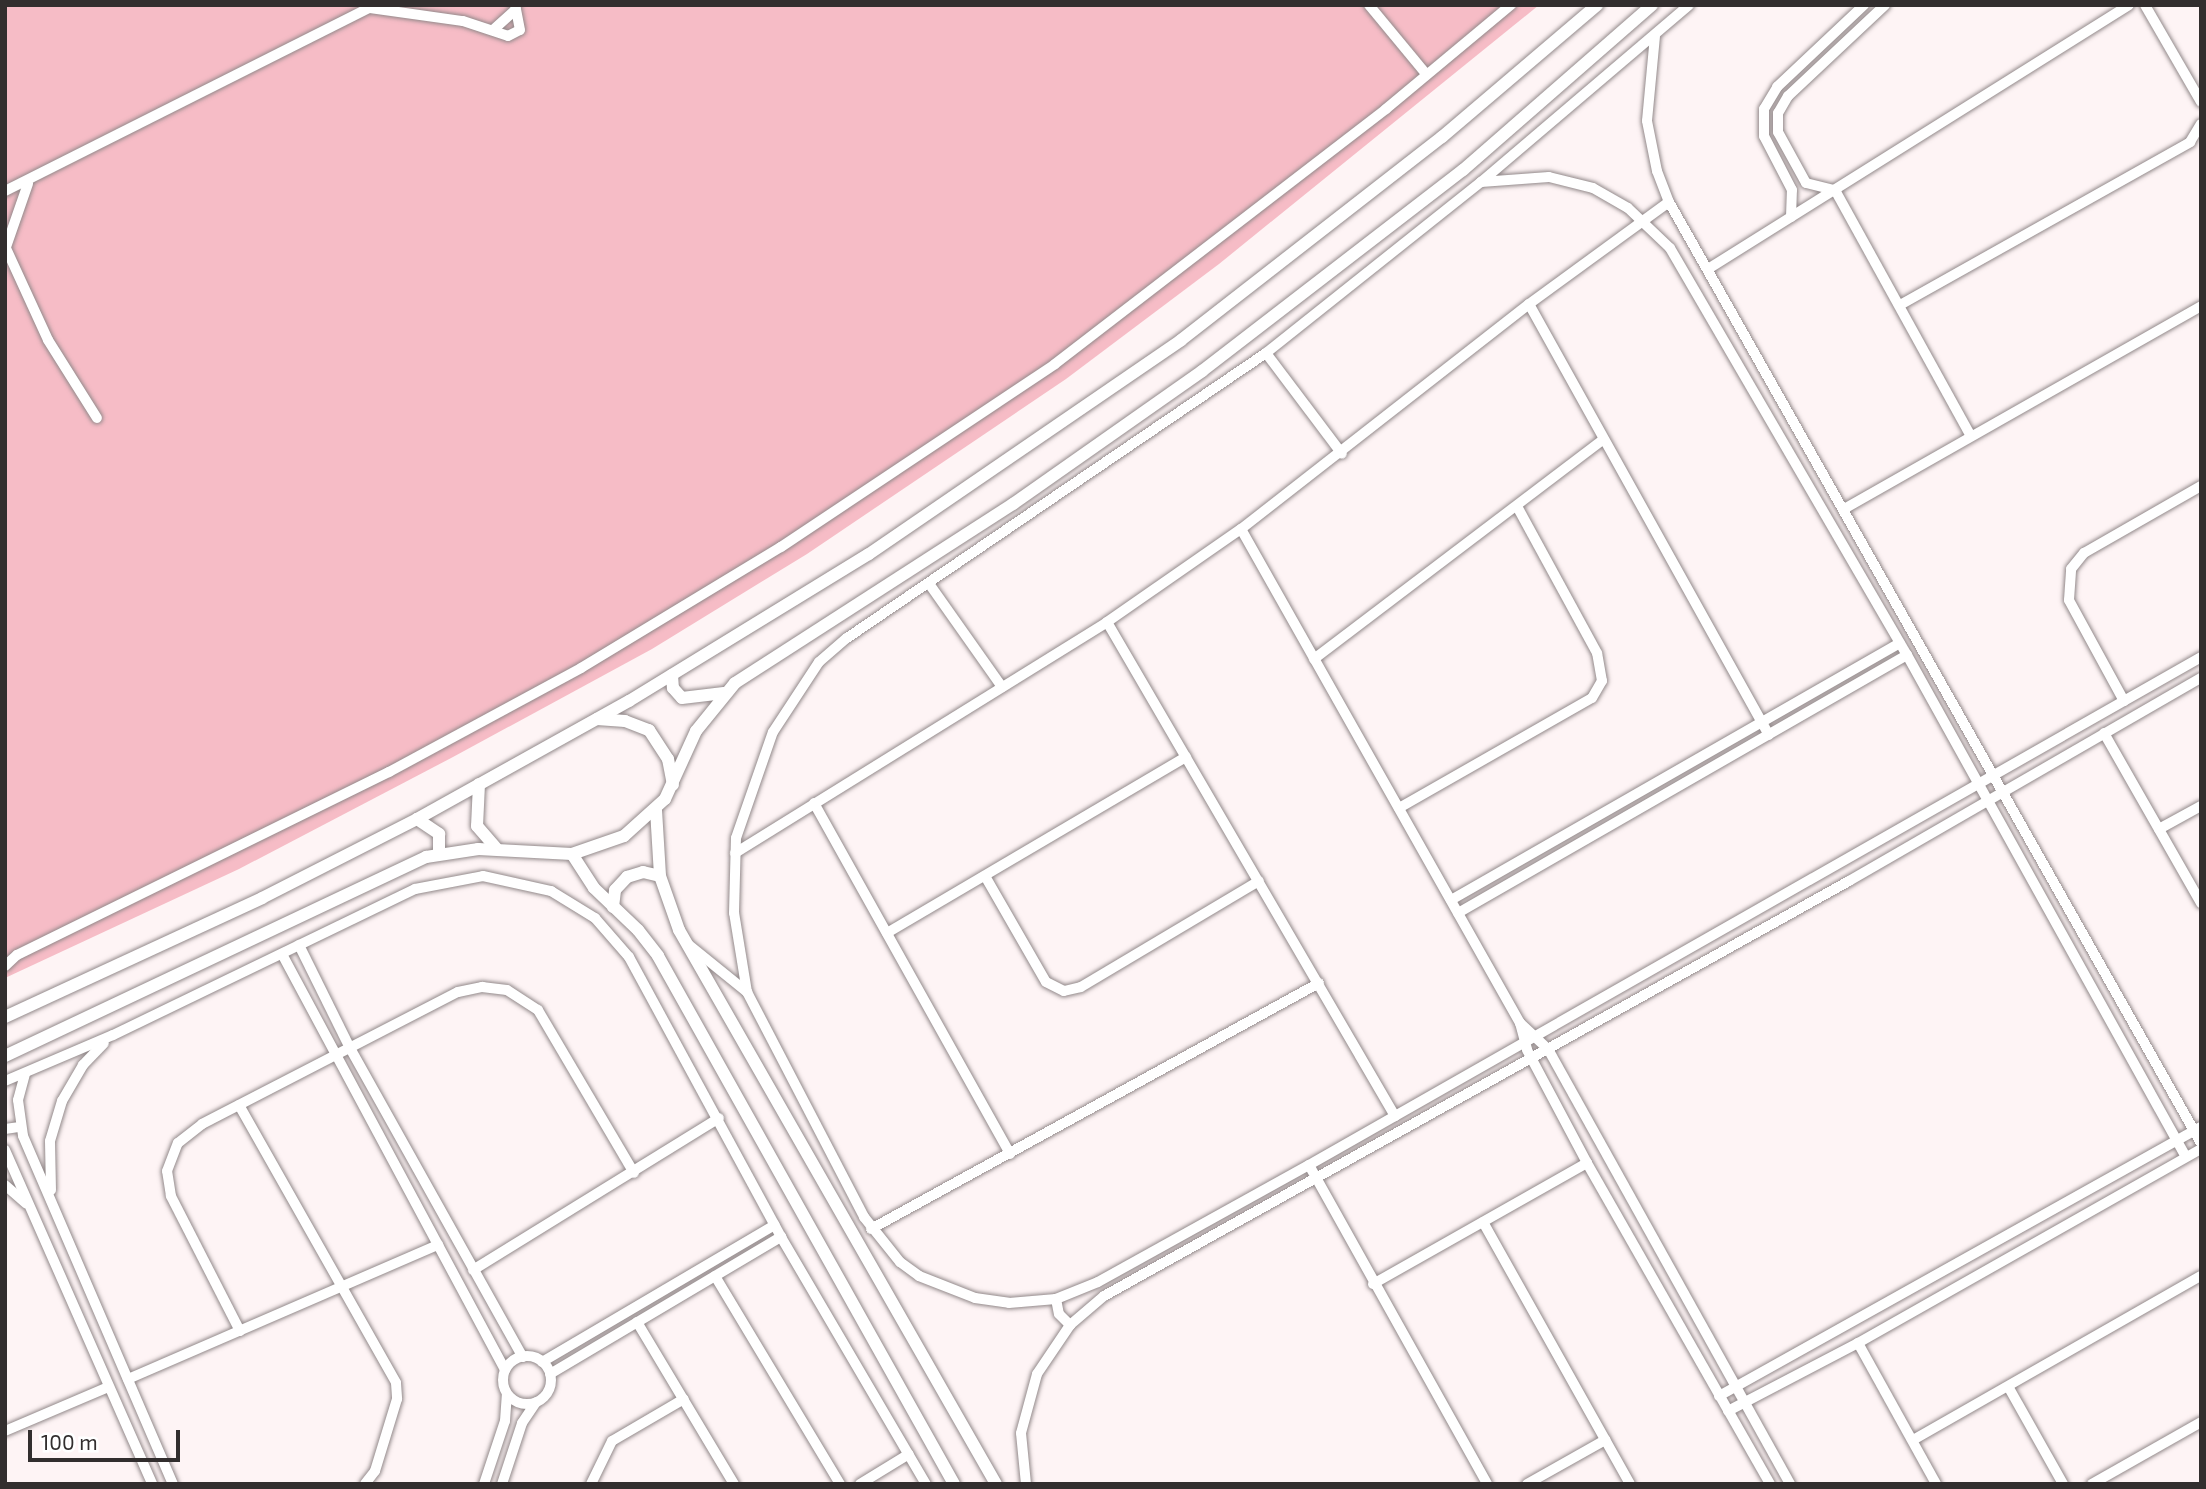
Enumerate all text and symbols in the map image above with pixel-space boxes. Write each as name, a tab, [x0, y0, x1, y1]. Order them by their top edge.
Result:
scale bar	[32, 1416, 184, 1460]
text: 100 m	[41, 1429, 98, 1454]

